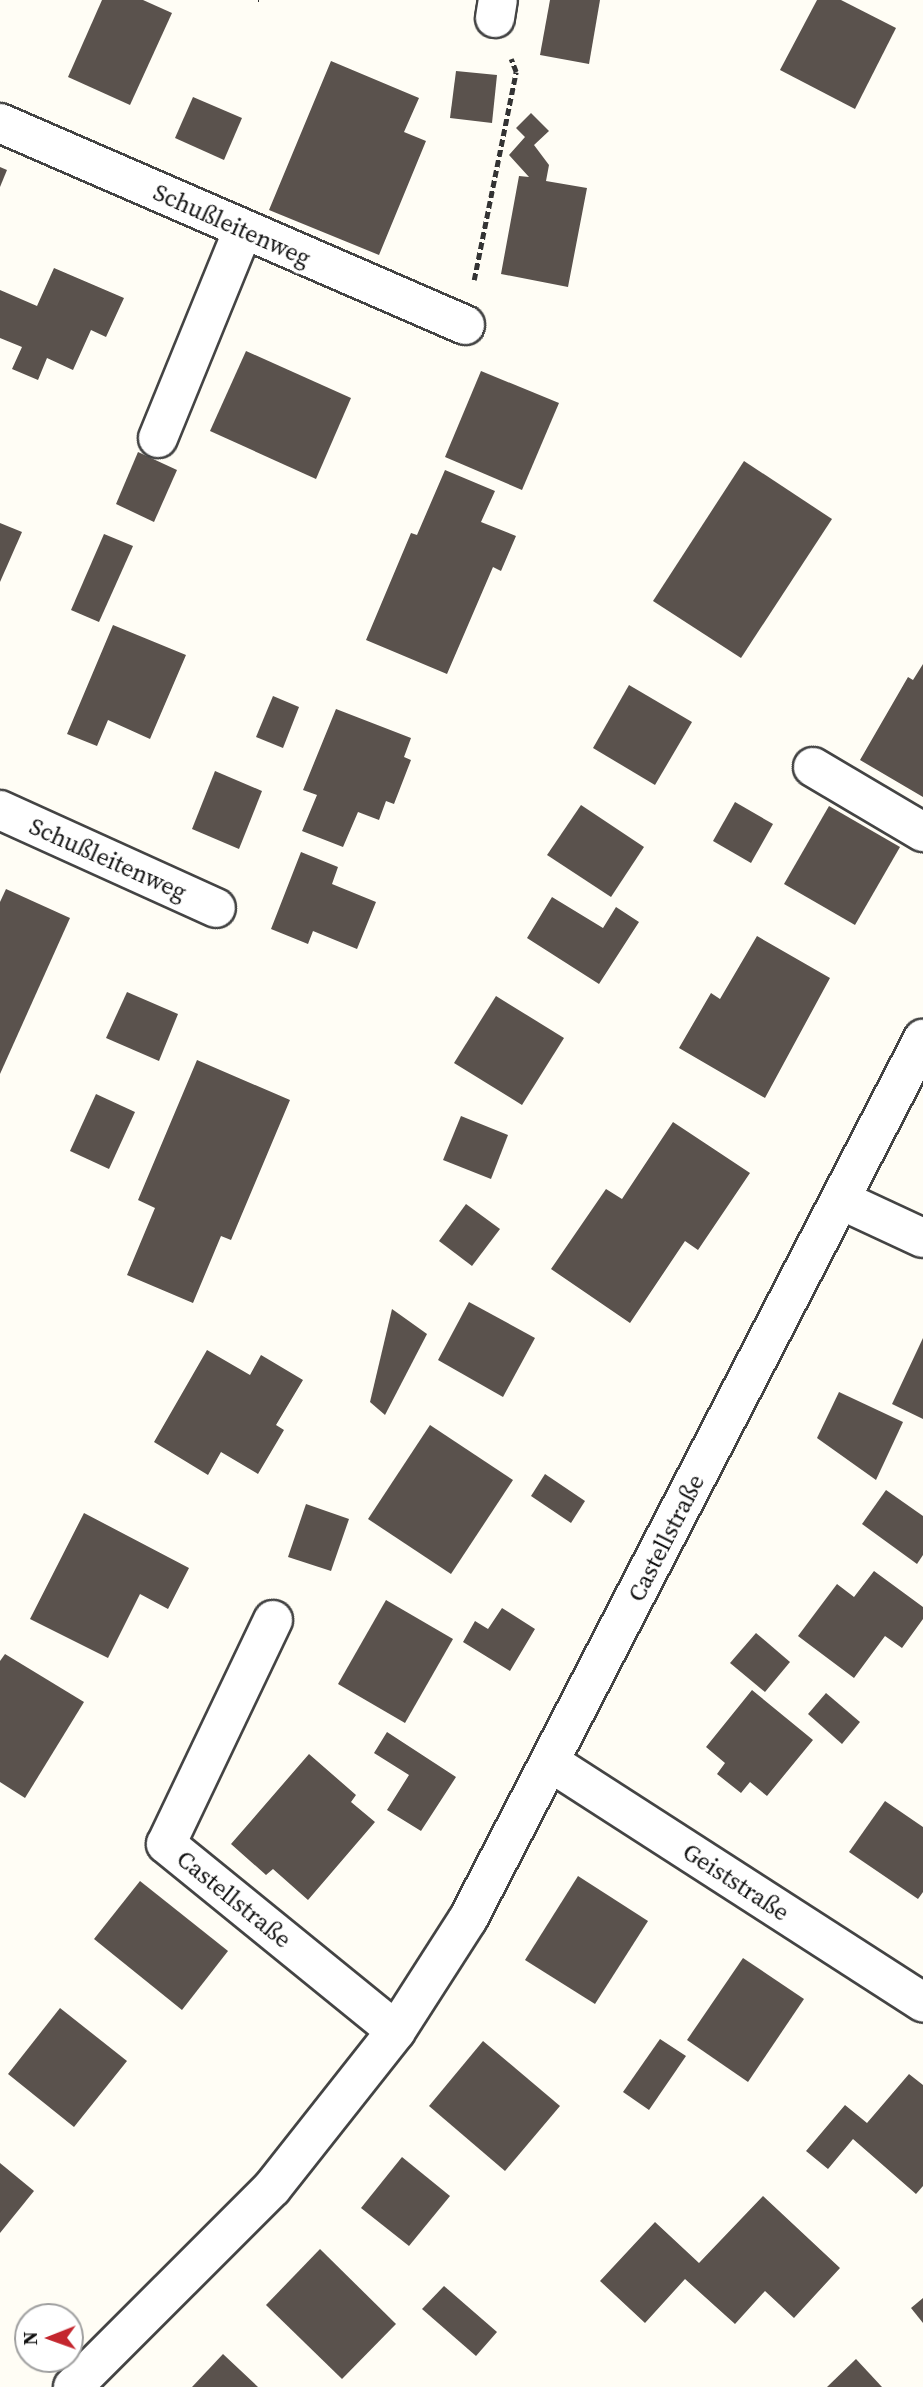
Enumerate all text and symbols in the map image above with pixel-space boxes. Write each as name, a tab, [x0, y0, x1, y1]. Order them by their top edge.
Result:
street label: Schußleitenweg	[149, 177, 315, 273]
street label: Schußleitenweg	[25, 811, 191, 907]
street label: Castellstraße	[622, 1470, 710, 1606]
street label: Geiststraße	[678, 1837, 794, 1927]
street label: Castellstraße	[171, 1844, 297, 1954]
north arrow	[14, 2303, 84, 2373]
text: N	[17, 2331, 43, 2345]

